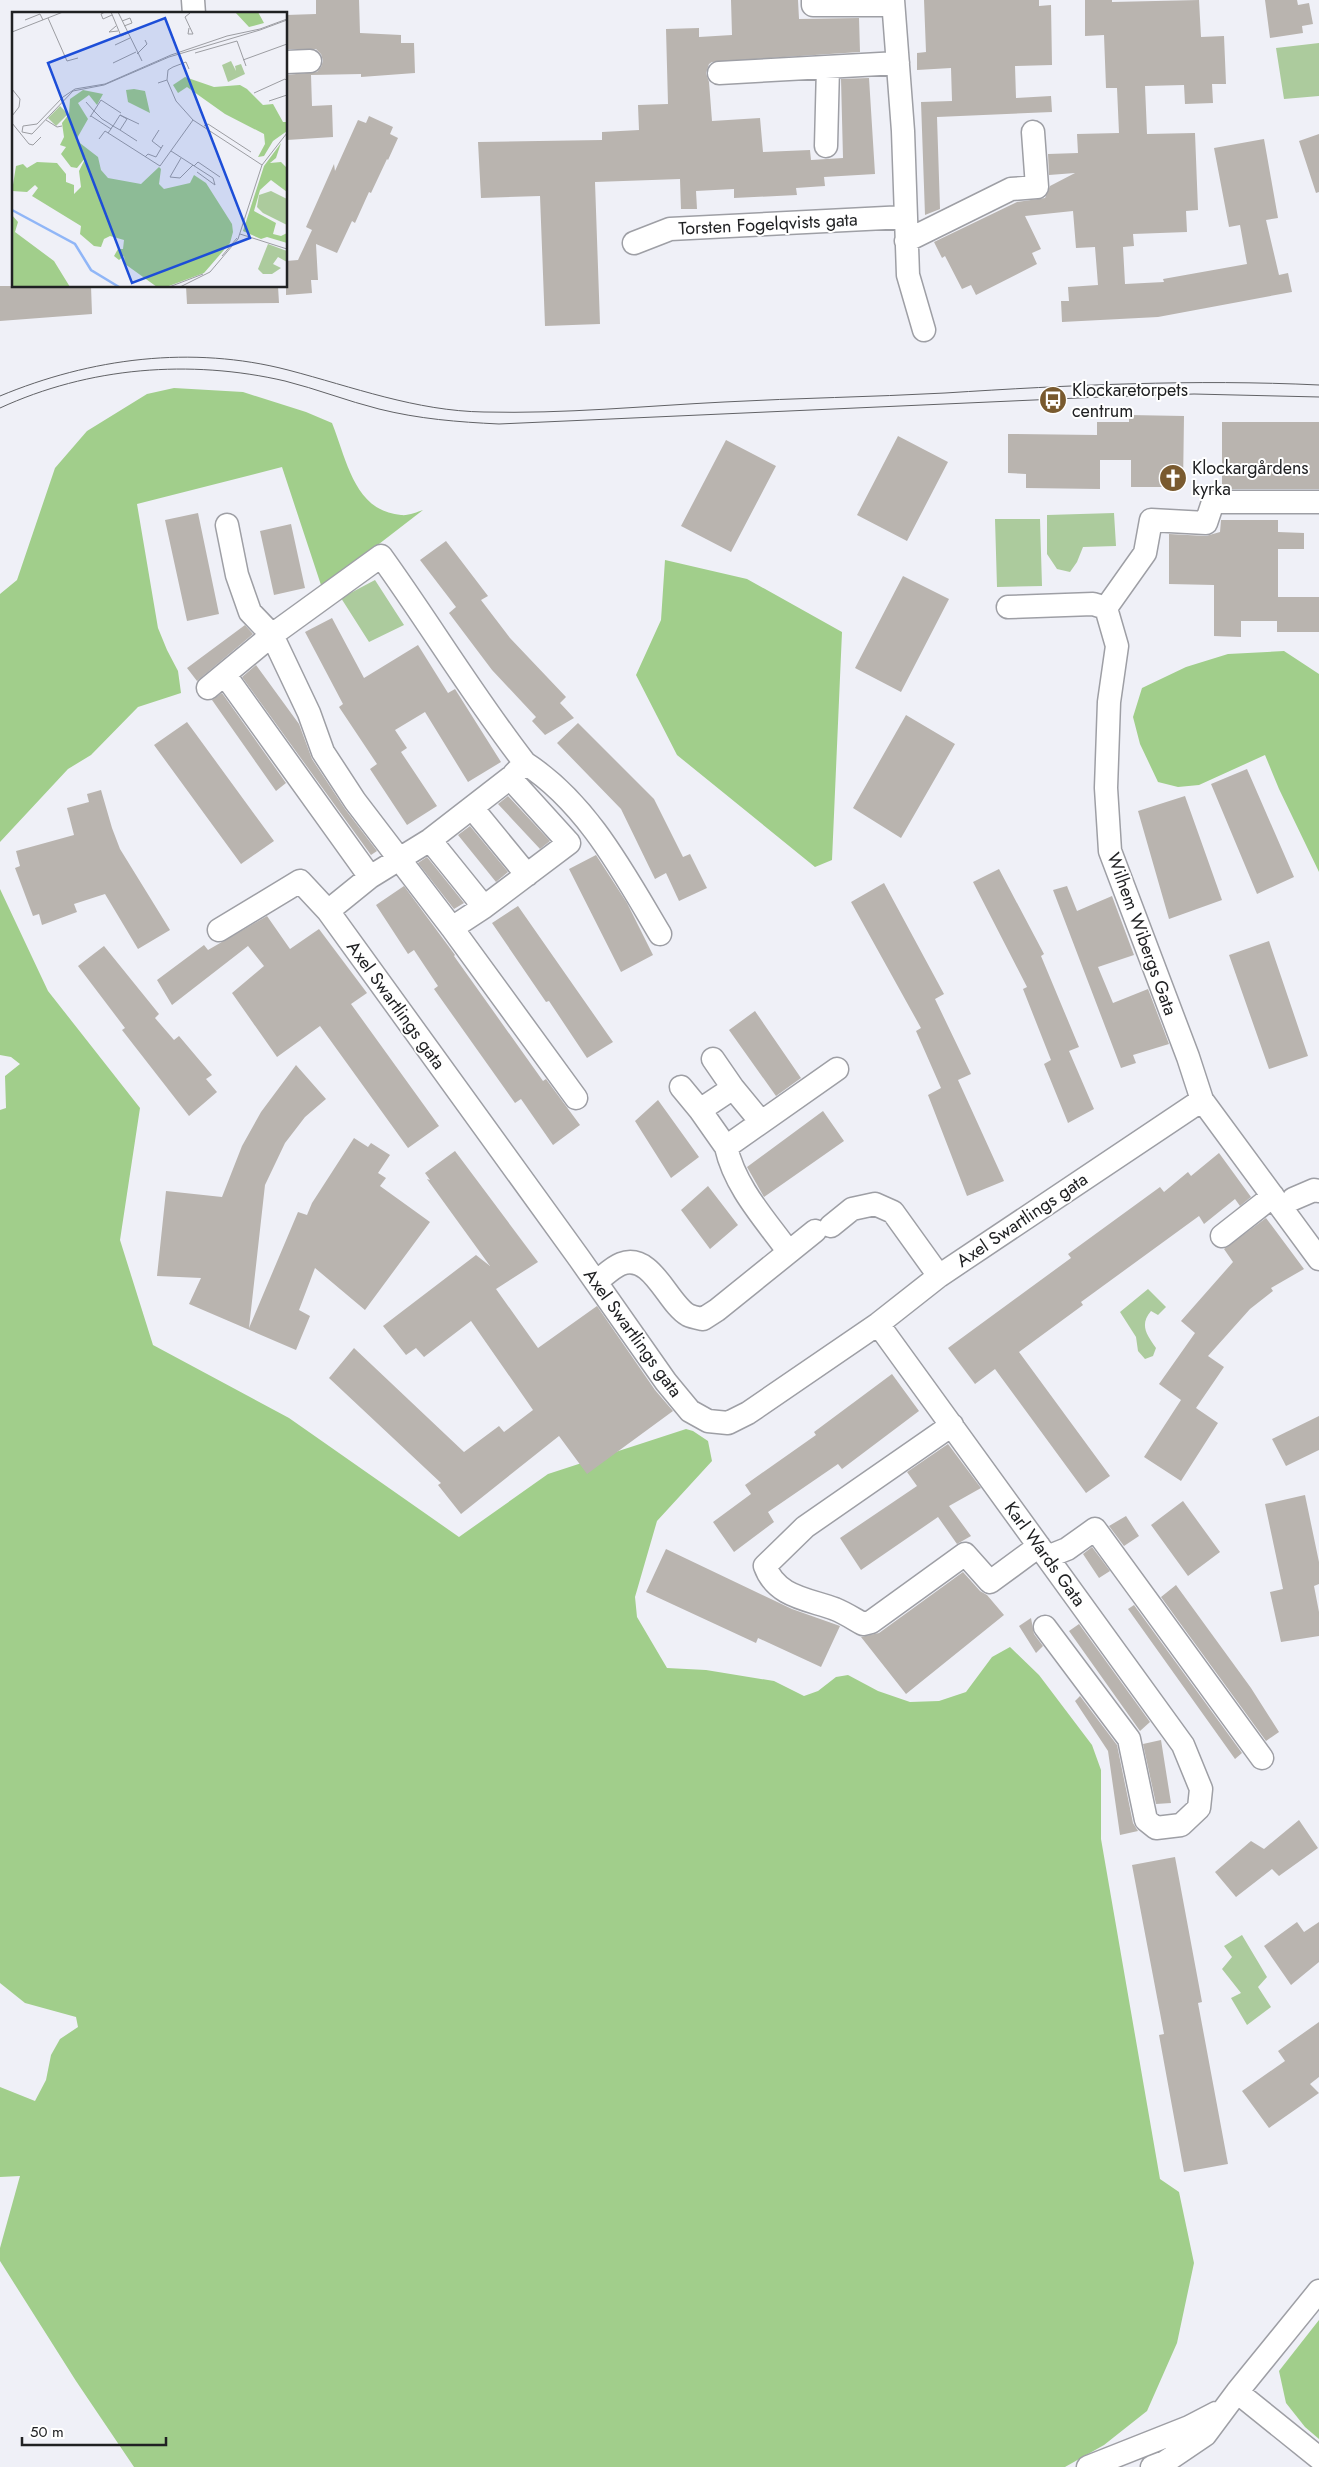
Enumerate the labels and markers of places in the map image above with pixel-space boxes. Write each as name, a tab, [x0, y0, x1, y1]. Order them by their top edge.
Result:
place label: Klockaretorpets centrum	[1072, 377, 1188, 424]
bus stop icon: Klockaretorpets centrum	[1038, 385, 1068, 415]
place label: Klockargårdens kyrka	[1192, 455, 1309, 502]
church icon: Klockargårdens kyrka	[1158, 463, 1188, 493]

